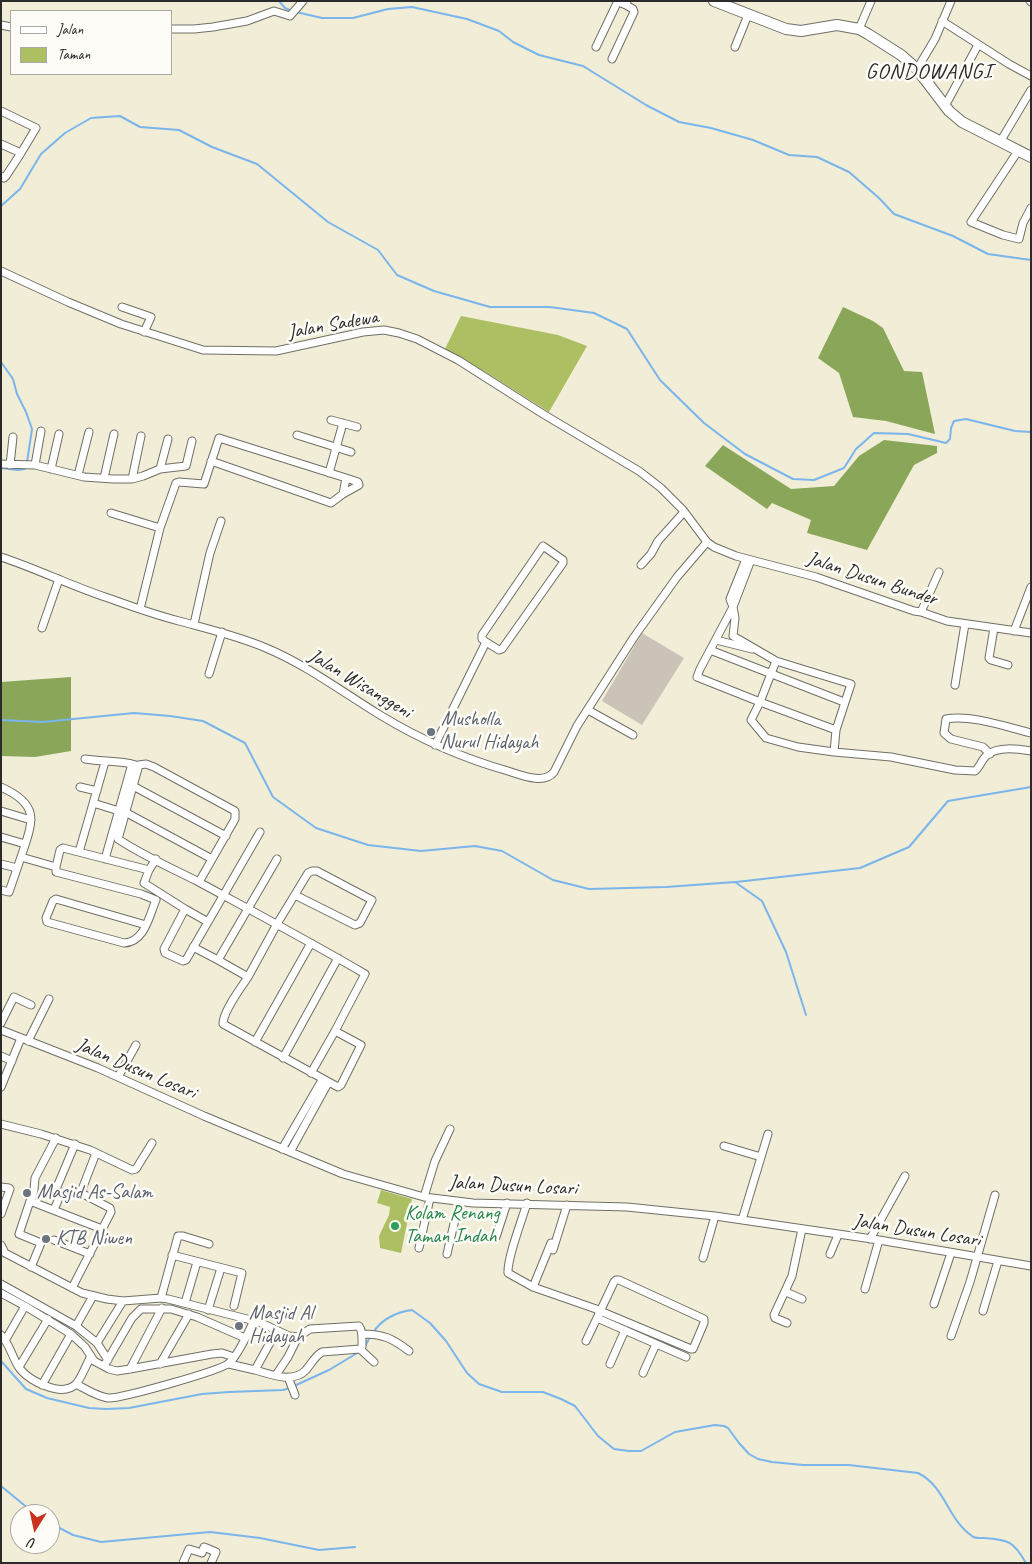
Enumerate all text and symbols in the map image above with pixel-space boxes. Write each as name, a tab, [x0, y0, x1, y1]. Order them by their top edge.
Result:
legend	[10, 10, 172, 75]
text: Jalan	[57, 20, 83, 39]
text: Taman	[57, 45, 90, 64]
district label: GONDOWANGI	[865, 59, 993, 85]
street label: Jalan Sadewa	[286, 305, 380, 345]
street label: Jalan Dusun Bunder	[804, 547, 940, 611]
street label: Jalan Wisanggeni	[304, 644, 416, 724]
place label: Musholla Nurul Hidayah	[441, 708, 538, 755]
marker: Musholla Nurul Hidayah	[425, 726, 437, 738]
street label: Jalan Dusun Losari	[72, 1033, 200, 1105]
street label: Jalan Dusun Losari	[448, 1171, 578, 1201]
place label: Masjid As-Salam	[37, 1181, 153, 1205]
marker: Masjid As-Salam	[21, 1187, 33, 1199]
place label: Kolam Renang Taman Indah	[405, 1202, 500, 1249]
street label: Jalan Dusun Losari	[852, 1209, 982, 1253]
marker: Kolam Renang Taman Indah	[389, 1220, 401, 1232]
place label: KTB Niwen	[56, 1227, 132, 1251]
marker: KTB Niwen	[40, 1233, 52, 1245]
place label: Masjid Al Hidayah	[249, 1302, 313, 1349]
marker: Masjid Al Hidayah	[233, 1320, 245, 1332]
north arrow	[10, 1504, 60, 1554]
text: U	[28, 1534, 37, 1552]

